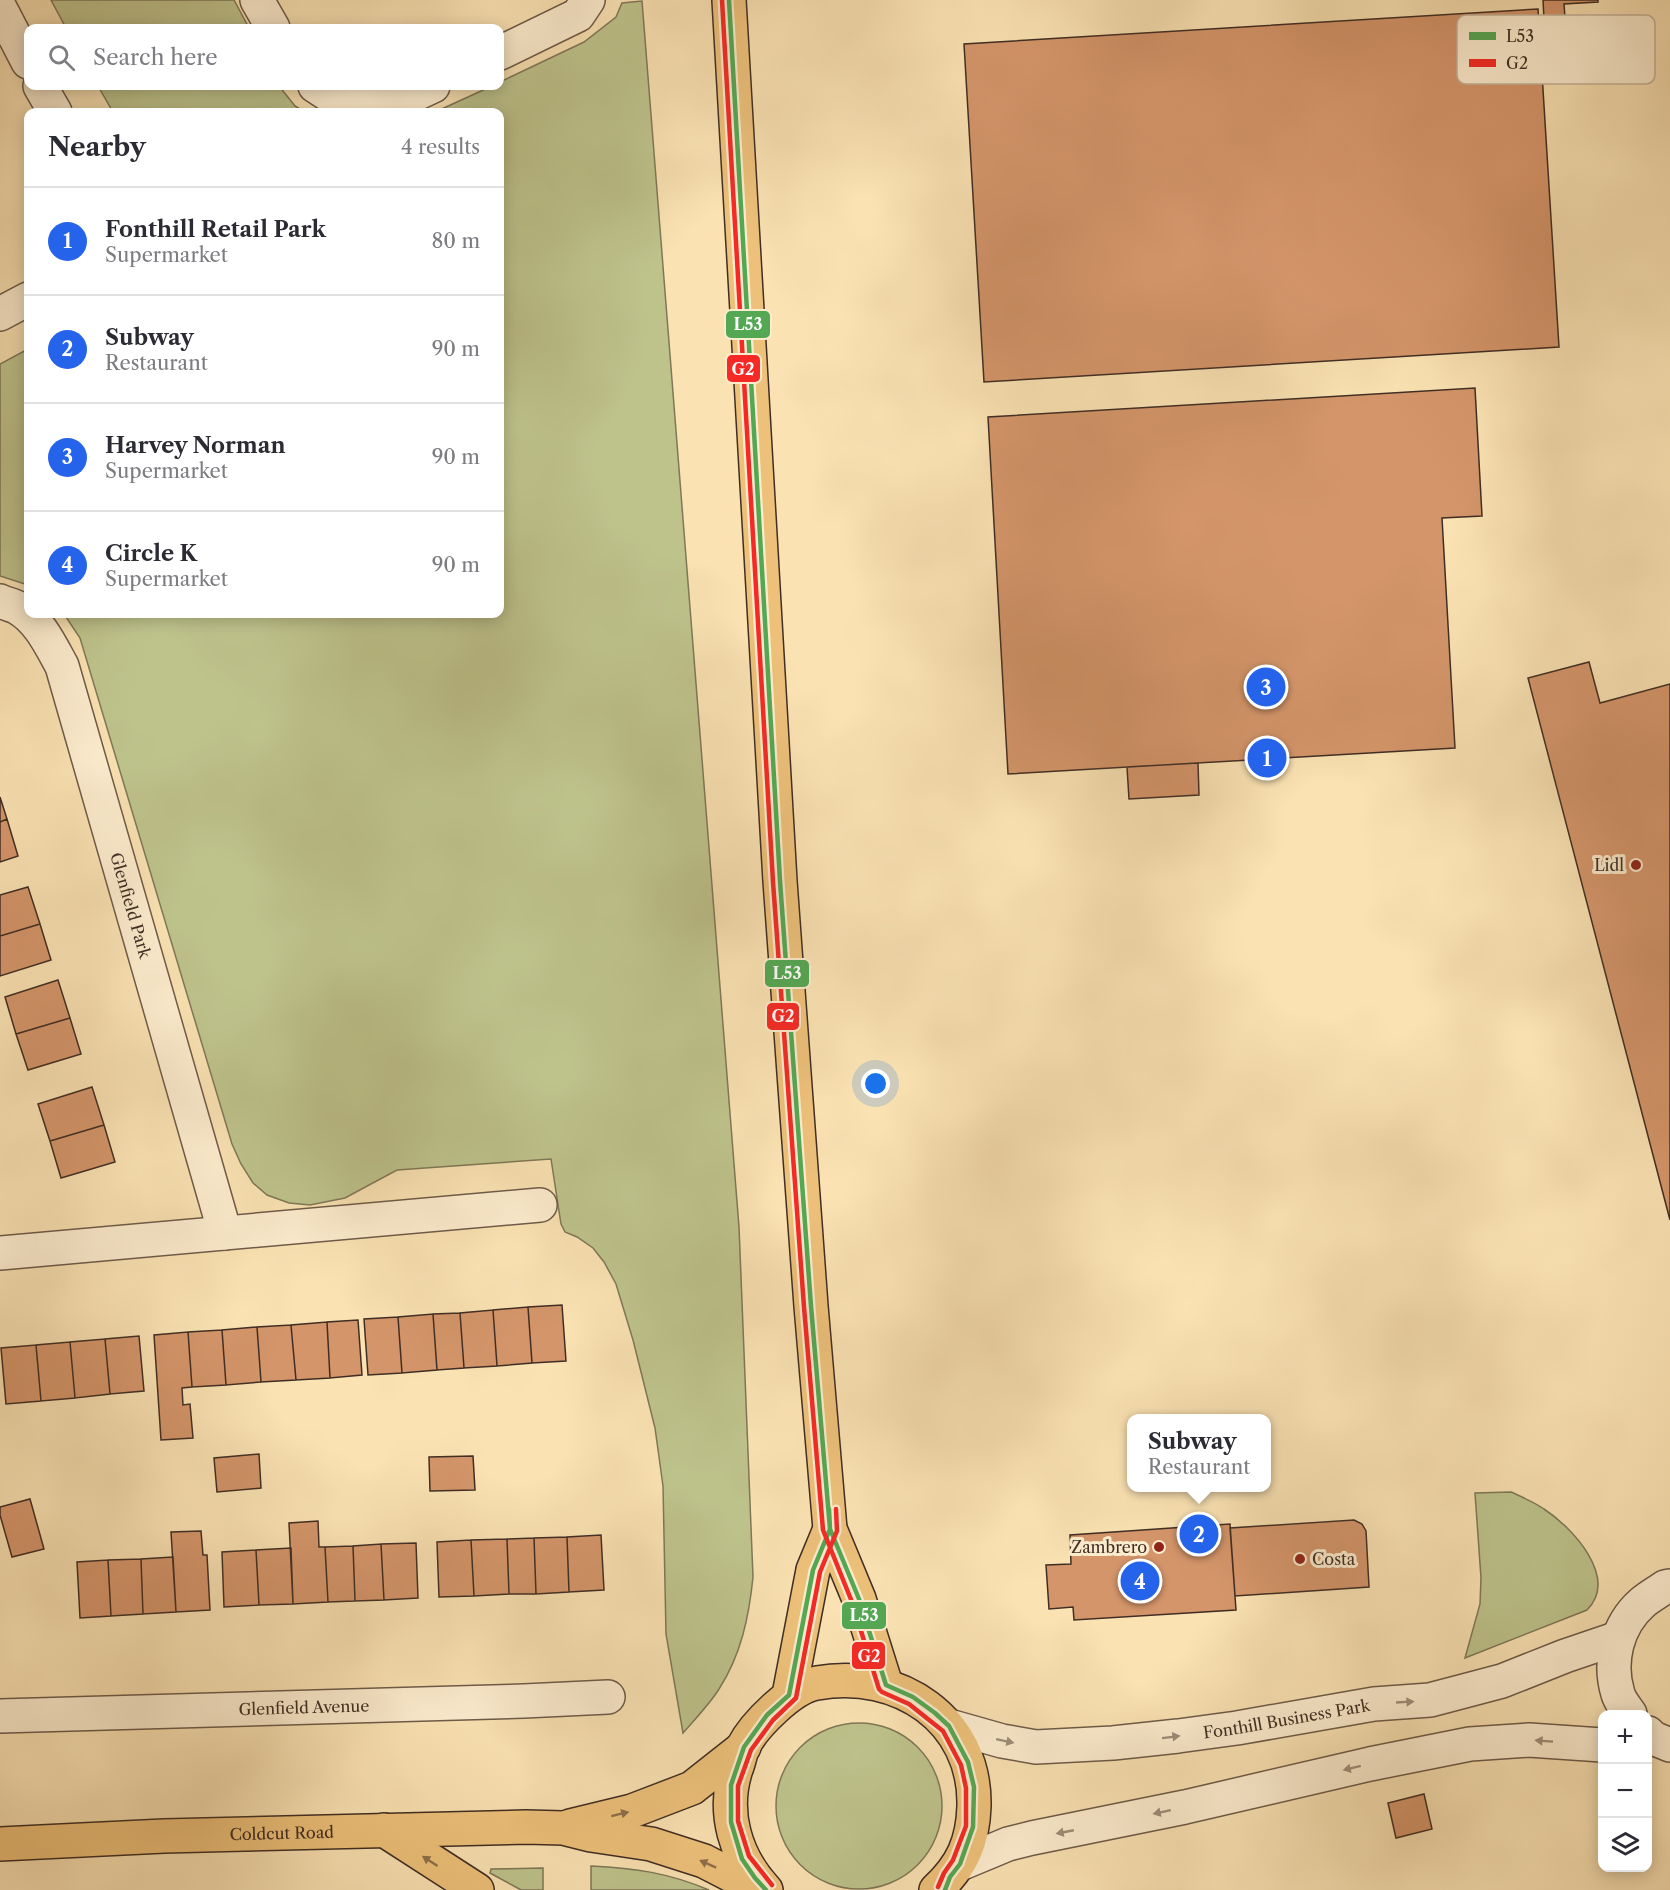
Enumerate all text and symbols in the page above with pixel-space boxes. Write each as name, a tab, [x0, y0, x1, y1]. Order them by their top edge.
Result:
legend	[1457, 15, 1655, 84]
search box	[24, 24, 504, 90]
text: L53	[1506, 26, 1534, 46]
icon: search	[45, 41, 78, 74]
text: Search here	[93, 44, 218, 71]
text: G2	[1506, 53, 1528, 73]
text: Nearby	[48, 131, 146, 163]
text: 4 results	[401, 135, 480, 159]
text: Fonthill Retail Park	[105, 216, 326, 243]
text: 1	[63, 229, 72, 253]
text: 80 m	[432, 229, 480, 253]
text: Supermarket	[105, 243, 228, 267]
line badge: L53	[725, 310, 771, 339]
text: L53	[734, 314, 762, 334]
text: Subway	[105, 324, 194, 351]
text: 2	[62, 337, 73, 361]
text: 90 m	[432, 337, 480, 361]
text: Restaurant	[105, 351, 208, 375]
line badge: G2	[726, 354, 761, 383]
text: G2	[732, 359, 755, 379]
text: Harvey Norman	[105, 432, 286, 459]
text: 3	[62, 445, 73, 469]
text: 90 m	[432, 445, 480, 469]
text: Supermarket	[105, 459, 228, 483]
text: Circle K	[105, 540, 197, 567]
text: 4	[62, 553, 73, 577]
text: 90 m	[432, 553, 480, 577]
text: Supermarket	[105, 567, 228, 591]
pin: 3	[1246, 664, 1286, 710]
pin: 1	[1248, 736, 1286, 780]
street label: Glenfield Park	[106, 850, 156, 961]
place label: Lidl	[1594, 855, 1624, 875]
marker: Lidl	[1629, 858, 1643, 872]
line badge: L53	[764, 959, 810, 988]
text: L53	[773, 963, 801, 983]
line badge: G2	[766, 1002, 800, 1031]
text: G2	[772, 1006, 795, 1026]
your location	[861, 1069, 890, 1098]
popup	[1127, 1414, 1271, 1492]
text: Subway	[1148, 1428, 1236, 1455]
text: Restaurant	[1148, 1455, 1250, 1479]
pin: 2	[1180, 1512, 1218, 1556]
place label: Zambrero	[1071, 1537, 1147, 1557]
marker: Zambrero	[1152, 1540, 1166, 1554]
place label: Costa	[1312, 1549, 1356, 1569]
marker: Costa	[1293, 1552, 1307, 1566]
pin: 4	[1120, 1558, 1160, 1604]
line badge: L53	[841, 1601, 887, 1630]
text: L53	[850, 1605, 878, 1625]
line badge: G2	[851, 1641, 886, 1670]
text: G2	[858, 1646, 881, 1666]
street label: Glenfield Avenue	[238, 1695, 370, 1719]
street label: Fonthill Business Park	[1202, 1695, 1372, 1742]
one-way arrow	[1396, 1697, 1415, 1706]
map controls	[1598, 1710, 1652, 1872]
button: +	[1598, 1710, 1652, 1764]
one-way arrow	[1162, 1732, 1181, 1741]
one-way arrow	[1535, 1736, 1554, 1746]
one-way arrow	[996, 1737, 1015, 1746]
one-way arrow	[1343, 1764, 1361, 1774]
button: −	[1598, 1764, 1652, 1818]
one-way arrow	[611, 1808, 629, 1818]
one-way arrow	[1152, 1808, 1171, 1817]
button: layers	[1598, 1818, 1652, 1872]
street label: Coldcut Road	[229, 1822, 334, 1844]
one-way arrow	[1055, 1828, 1074, 1837]
one-way arrow	[422, 1856, 438, 1867]
one-way arrow	[699, 1859, 716, 1868]

